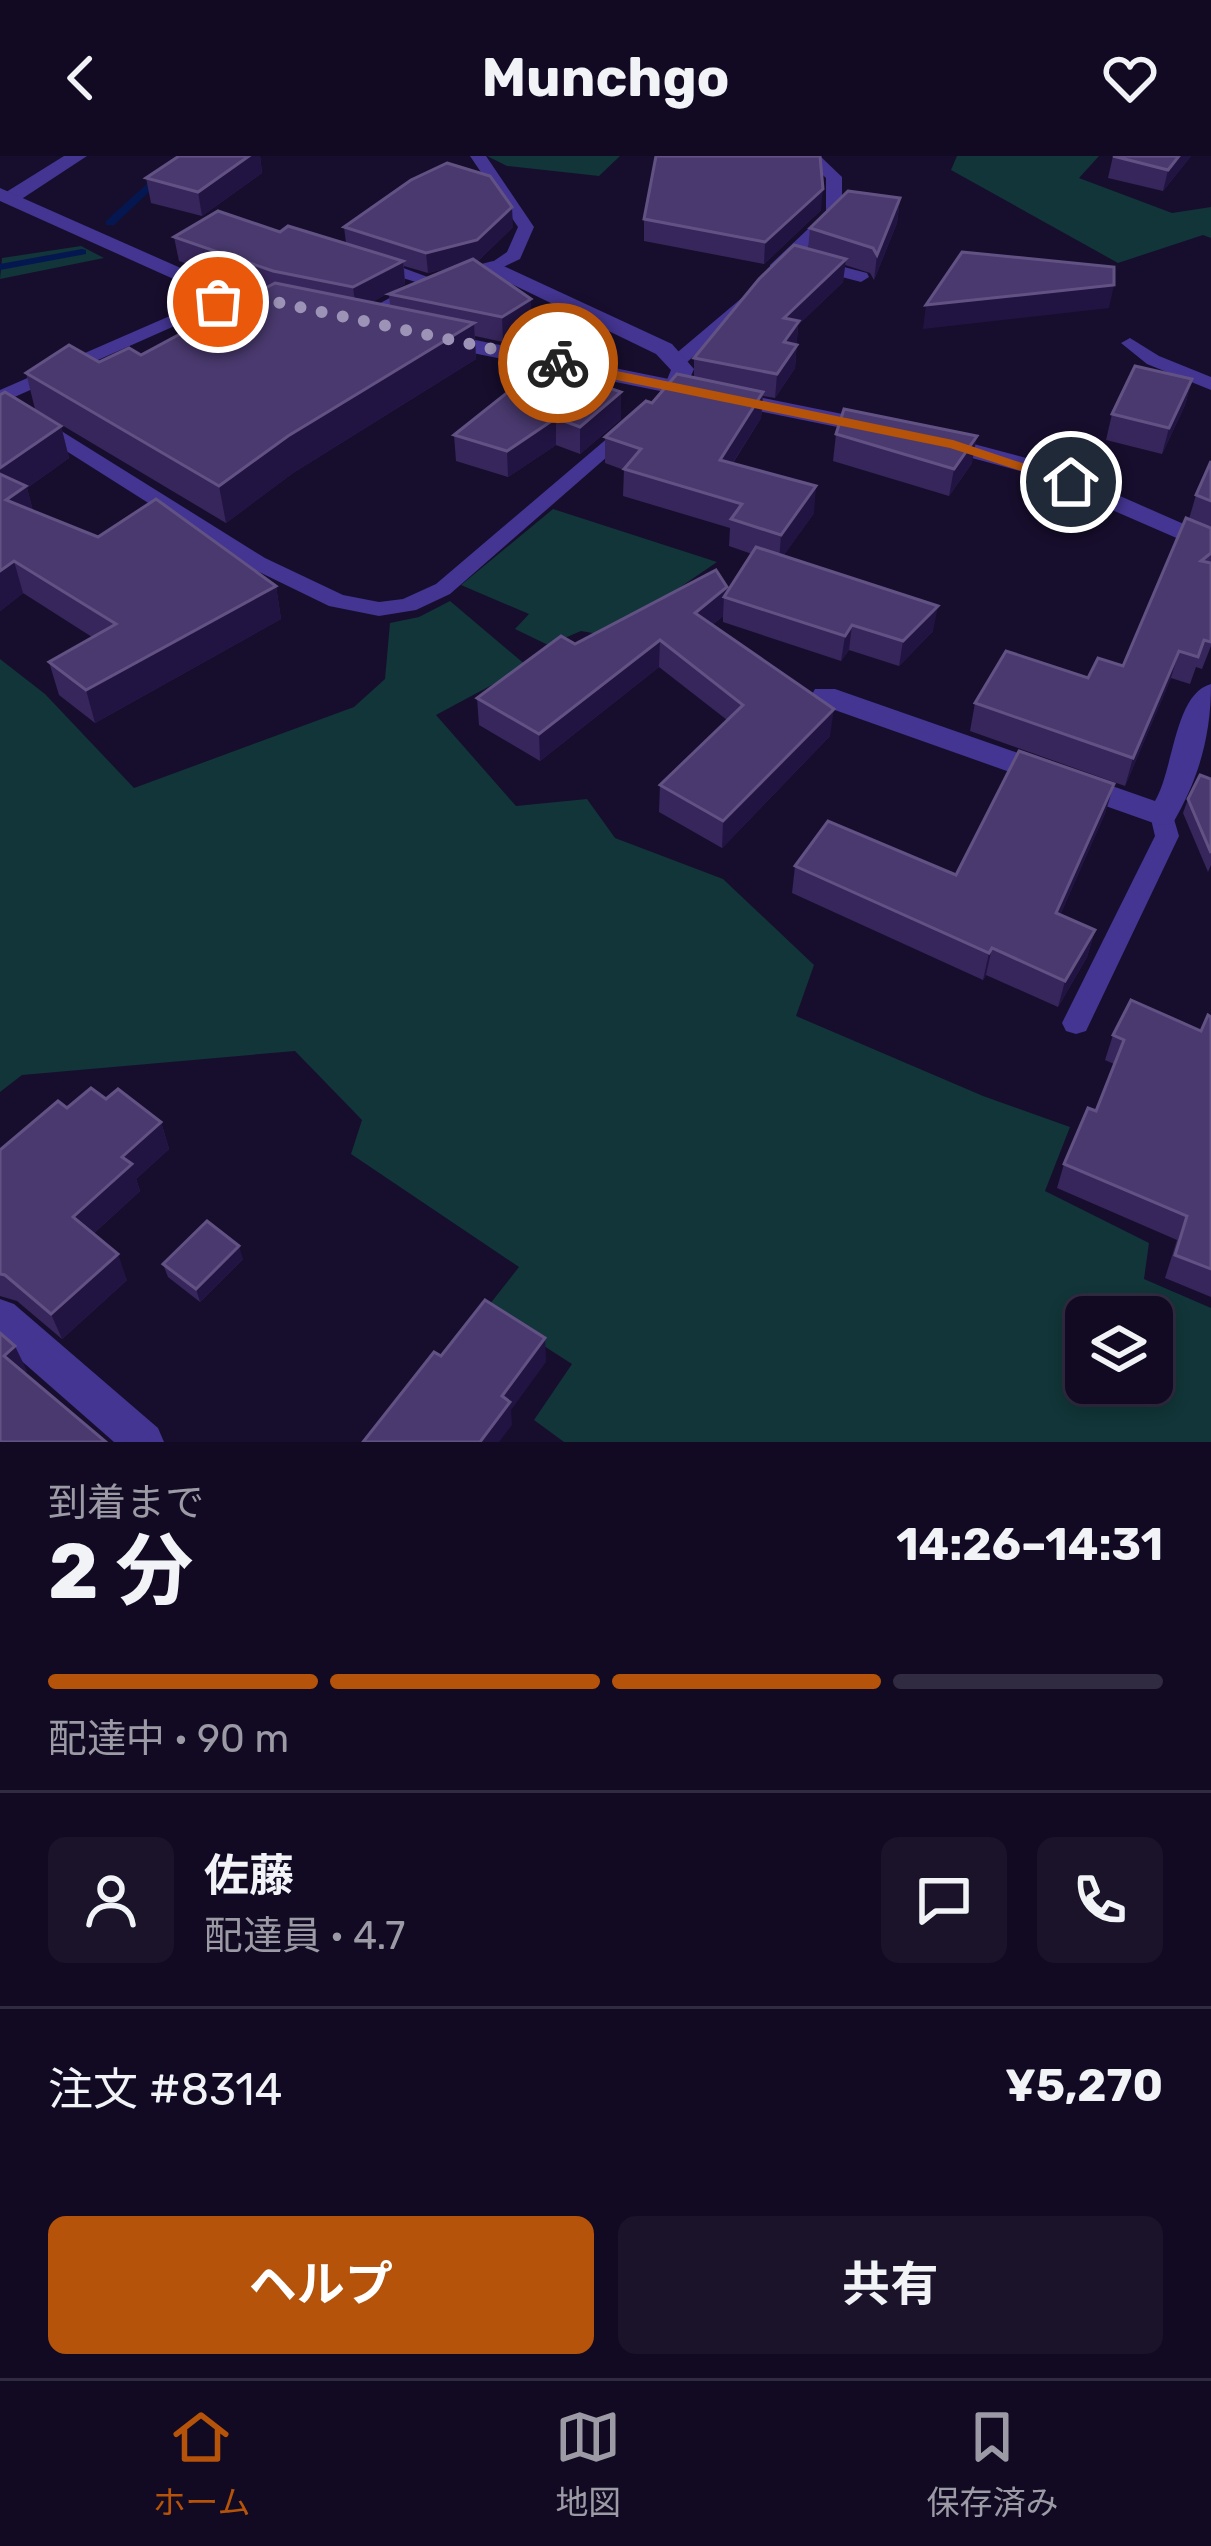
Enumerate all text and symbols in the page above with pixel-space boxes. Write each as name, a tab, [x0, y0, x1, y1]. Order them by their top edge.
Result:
icon: back	[48, 45, 114, 111]
icon: heart	[1097, 45, 1163, 111]
text: Munchgo	[481, 46, 730, 110]
pin	[167, 251, 269, 353]
icon: bag	[185, 269, 251, 335]
courier	[498, 303, 618, 423]
icon: bike	[525, 330, 591, 396]
pin	[1020, 431, 1122, 533]
icon: home	[1038, 449, 1104, 515]
map controls	[1065, 1296, 1173, 1404]
button: layers	[1065, 1296, 1173, 1404]
text: 到着まで	[48, 1480, 204, 1526]
text: 14:26–14:31	[896, 1518, 1163, 1571]
text: 2 分	[48, 1525, 193, 1618]
text: 配達中 · 90 m	[48, 1716, 289, 1762]
button: person	[48, 1837, 174, 1963]
button: chat	[881, 1837, 1007, 1963]
button: phone	[1037, 1837, 1163, 1963]
text: 佐藤	[204, 1849, 294, 1902]
text: 配達員 · 4.7	[204, 1913, 405, 1959]
text: ¥5,270	[1005, 2059, 1163, 2112]
text: 注文 #8314	[48, 2063, 282, 2116]
button: ヘルプ	[48, 2216, 594, 2354]
button: 共有	[618, 2216, 1163, 2354]
tab: ホーム	[152, 2404, 251, 2524]
tab: 地図	[555, 2404, 621, 2524]
tab: 保存済み	[926, 2404, 1058, 2524]

